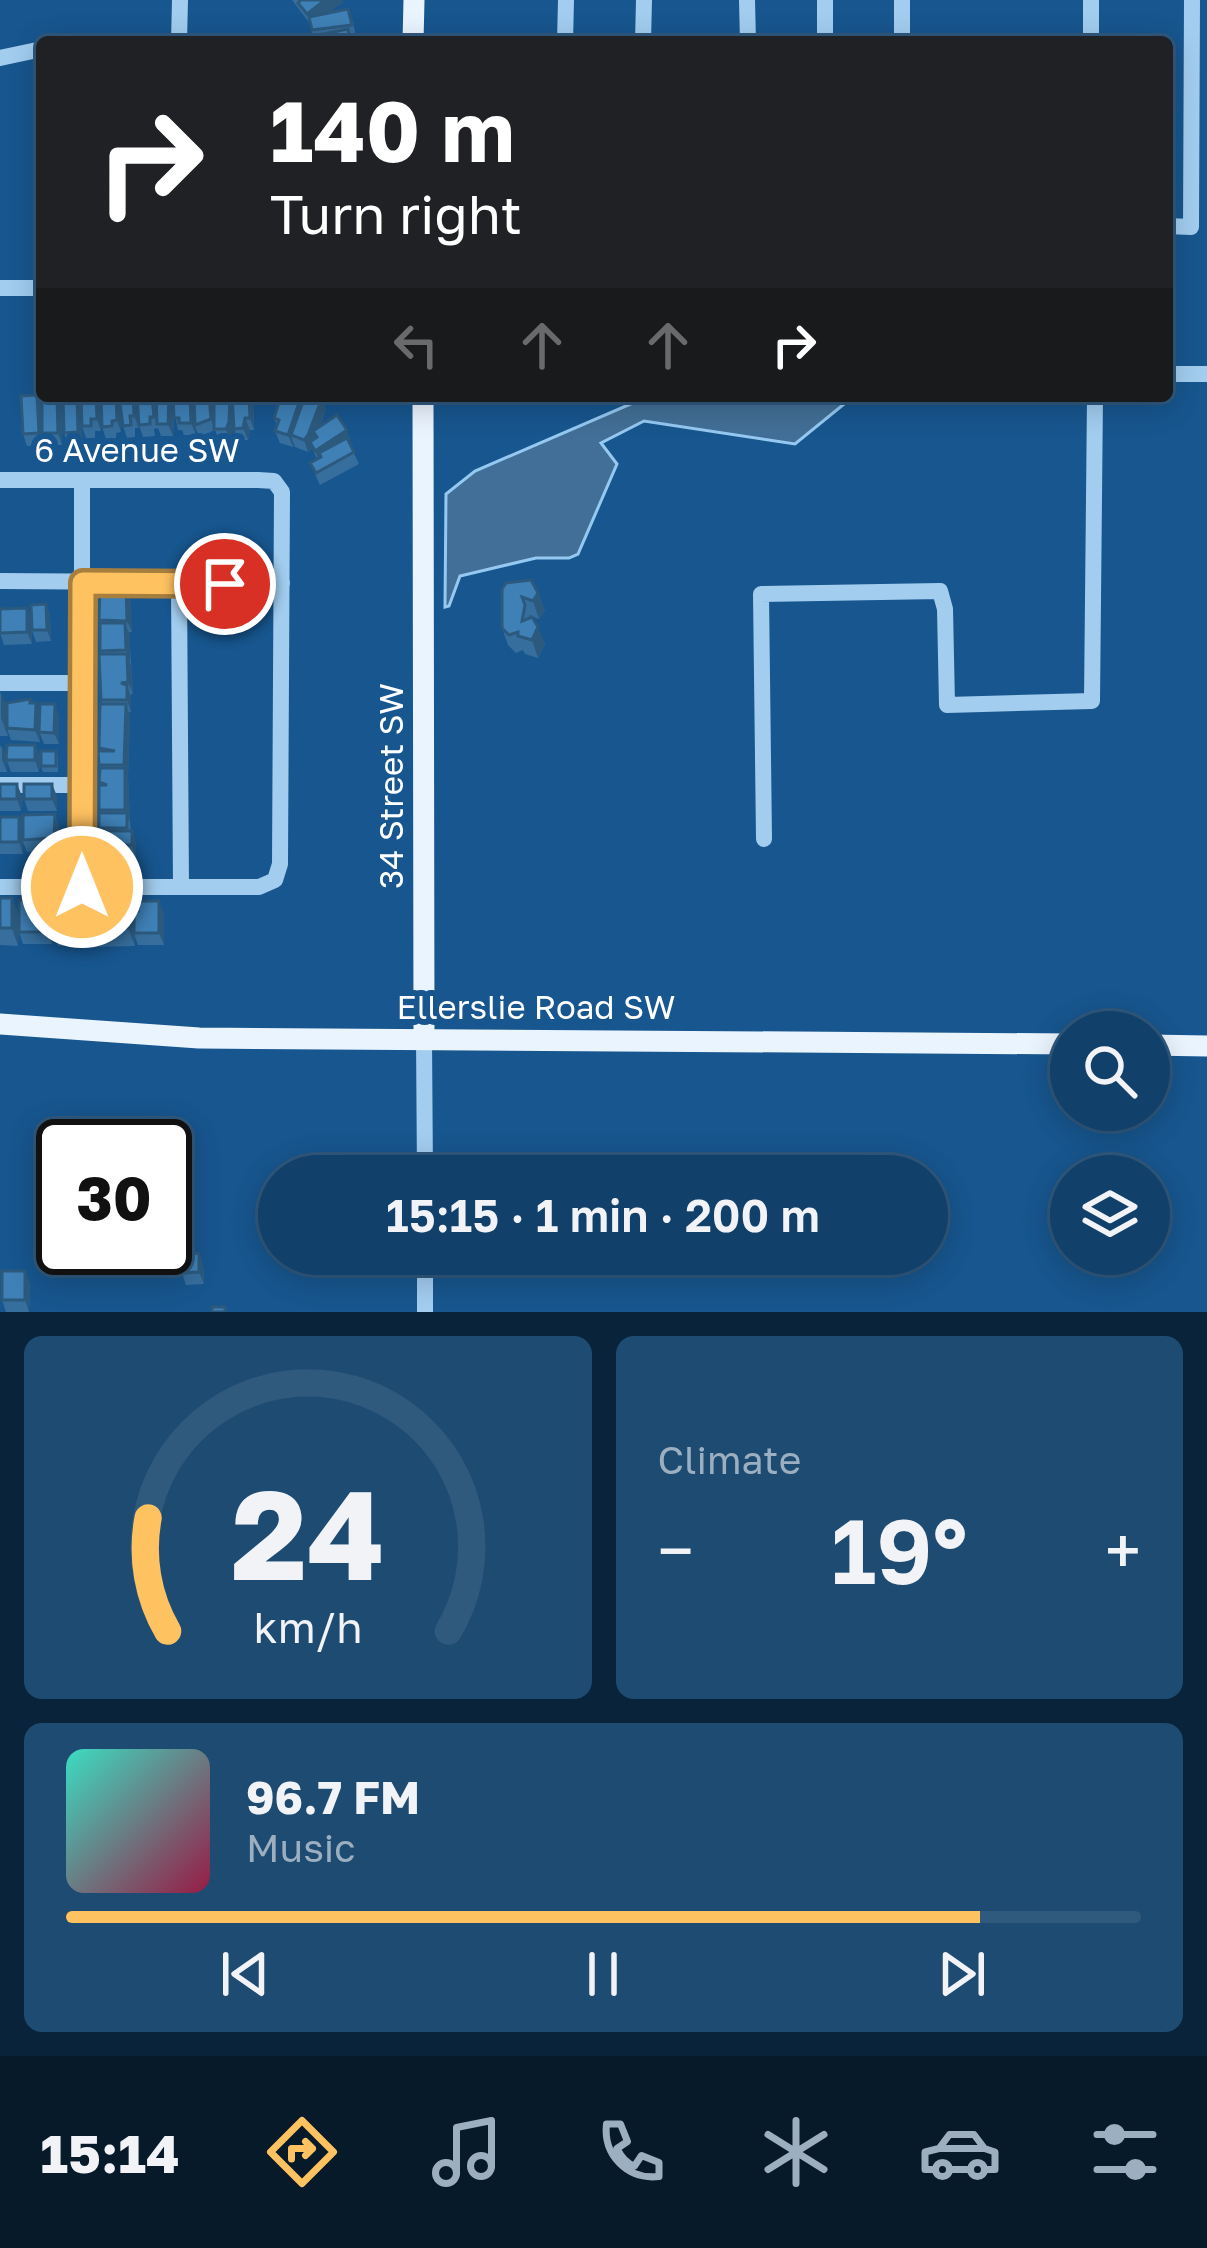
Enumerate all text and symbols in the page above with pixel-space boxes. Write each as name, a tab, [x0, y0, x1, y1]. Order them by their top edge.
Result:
text: 140 m	[270, 80, 515, 180]
icon: right	[72, 84, 228, 240]
text: Turn right	[270, 181, 522, 246]
icon: left	[383, 312, 449, 378]
icon: ahead	[509, 312, 575, 378]
icon: ahead	[635, 312, 701, 378]
icon: right	[761, 312, 827, 378]
street label: 6 Avenue SW	[34, 430, 240, 469]
pin	[174, 533, 276, 635]
icon: arrive	[192, 551, 258, 617]
street label: 34 Street SW	[371, 683, 410, 889]
position arrow	[19, 824, 145, 950]
street label: Ellerslie Road SW	[397, 987, 675, 1026]
map controls	[1050, 1011, 1170, 1275]
button: search	[1050, 1011, 1170, 1131]
speed limit sign: 30	[36, 1119, 192, 1275]
button: layers	[1050, 1155, 1170, 1275]
text: 15:15 · 1 min · 200 m	[386, 1188, 820, 1242]
text: Climate	[658, 1436, 801, 1483]
text: 24	[231, 1458, 385, 1607]
text: 19°	[831, 1496, 968, 1604]
text: −	[658, 1510, 694, 1590]
text: +	[1105, 1510, 1141, 1590]
text: km/h	[253, 1600, 362, 1651]
text: 96.7 FM	[246, 1770, 420, 1824]
text: Music	[246, 1824, 356, 1871]
icon: previous	[212, 1941, 278, 2007]
icon: pause	[570, 1941, 636, 2007]
icon: next	[929, 1941, 995, 2007]
icon: directions	[260, 2110, 344, 2194]
icon: music	[425, 2110, 509, 2194]
icon: phone	[589, 2110, 673, 2194]
icon: climate	[754, 2110, 838, 2194]
icon: car	[918, 2110, 1002, 2194]
icon: filters	[1083, 2110, 1167, 2194]
text: 15:14	[40, 2120, 180, 2185]

